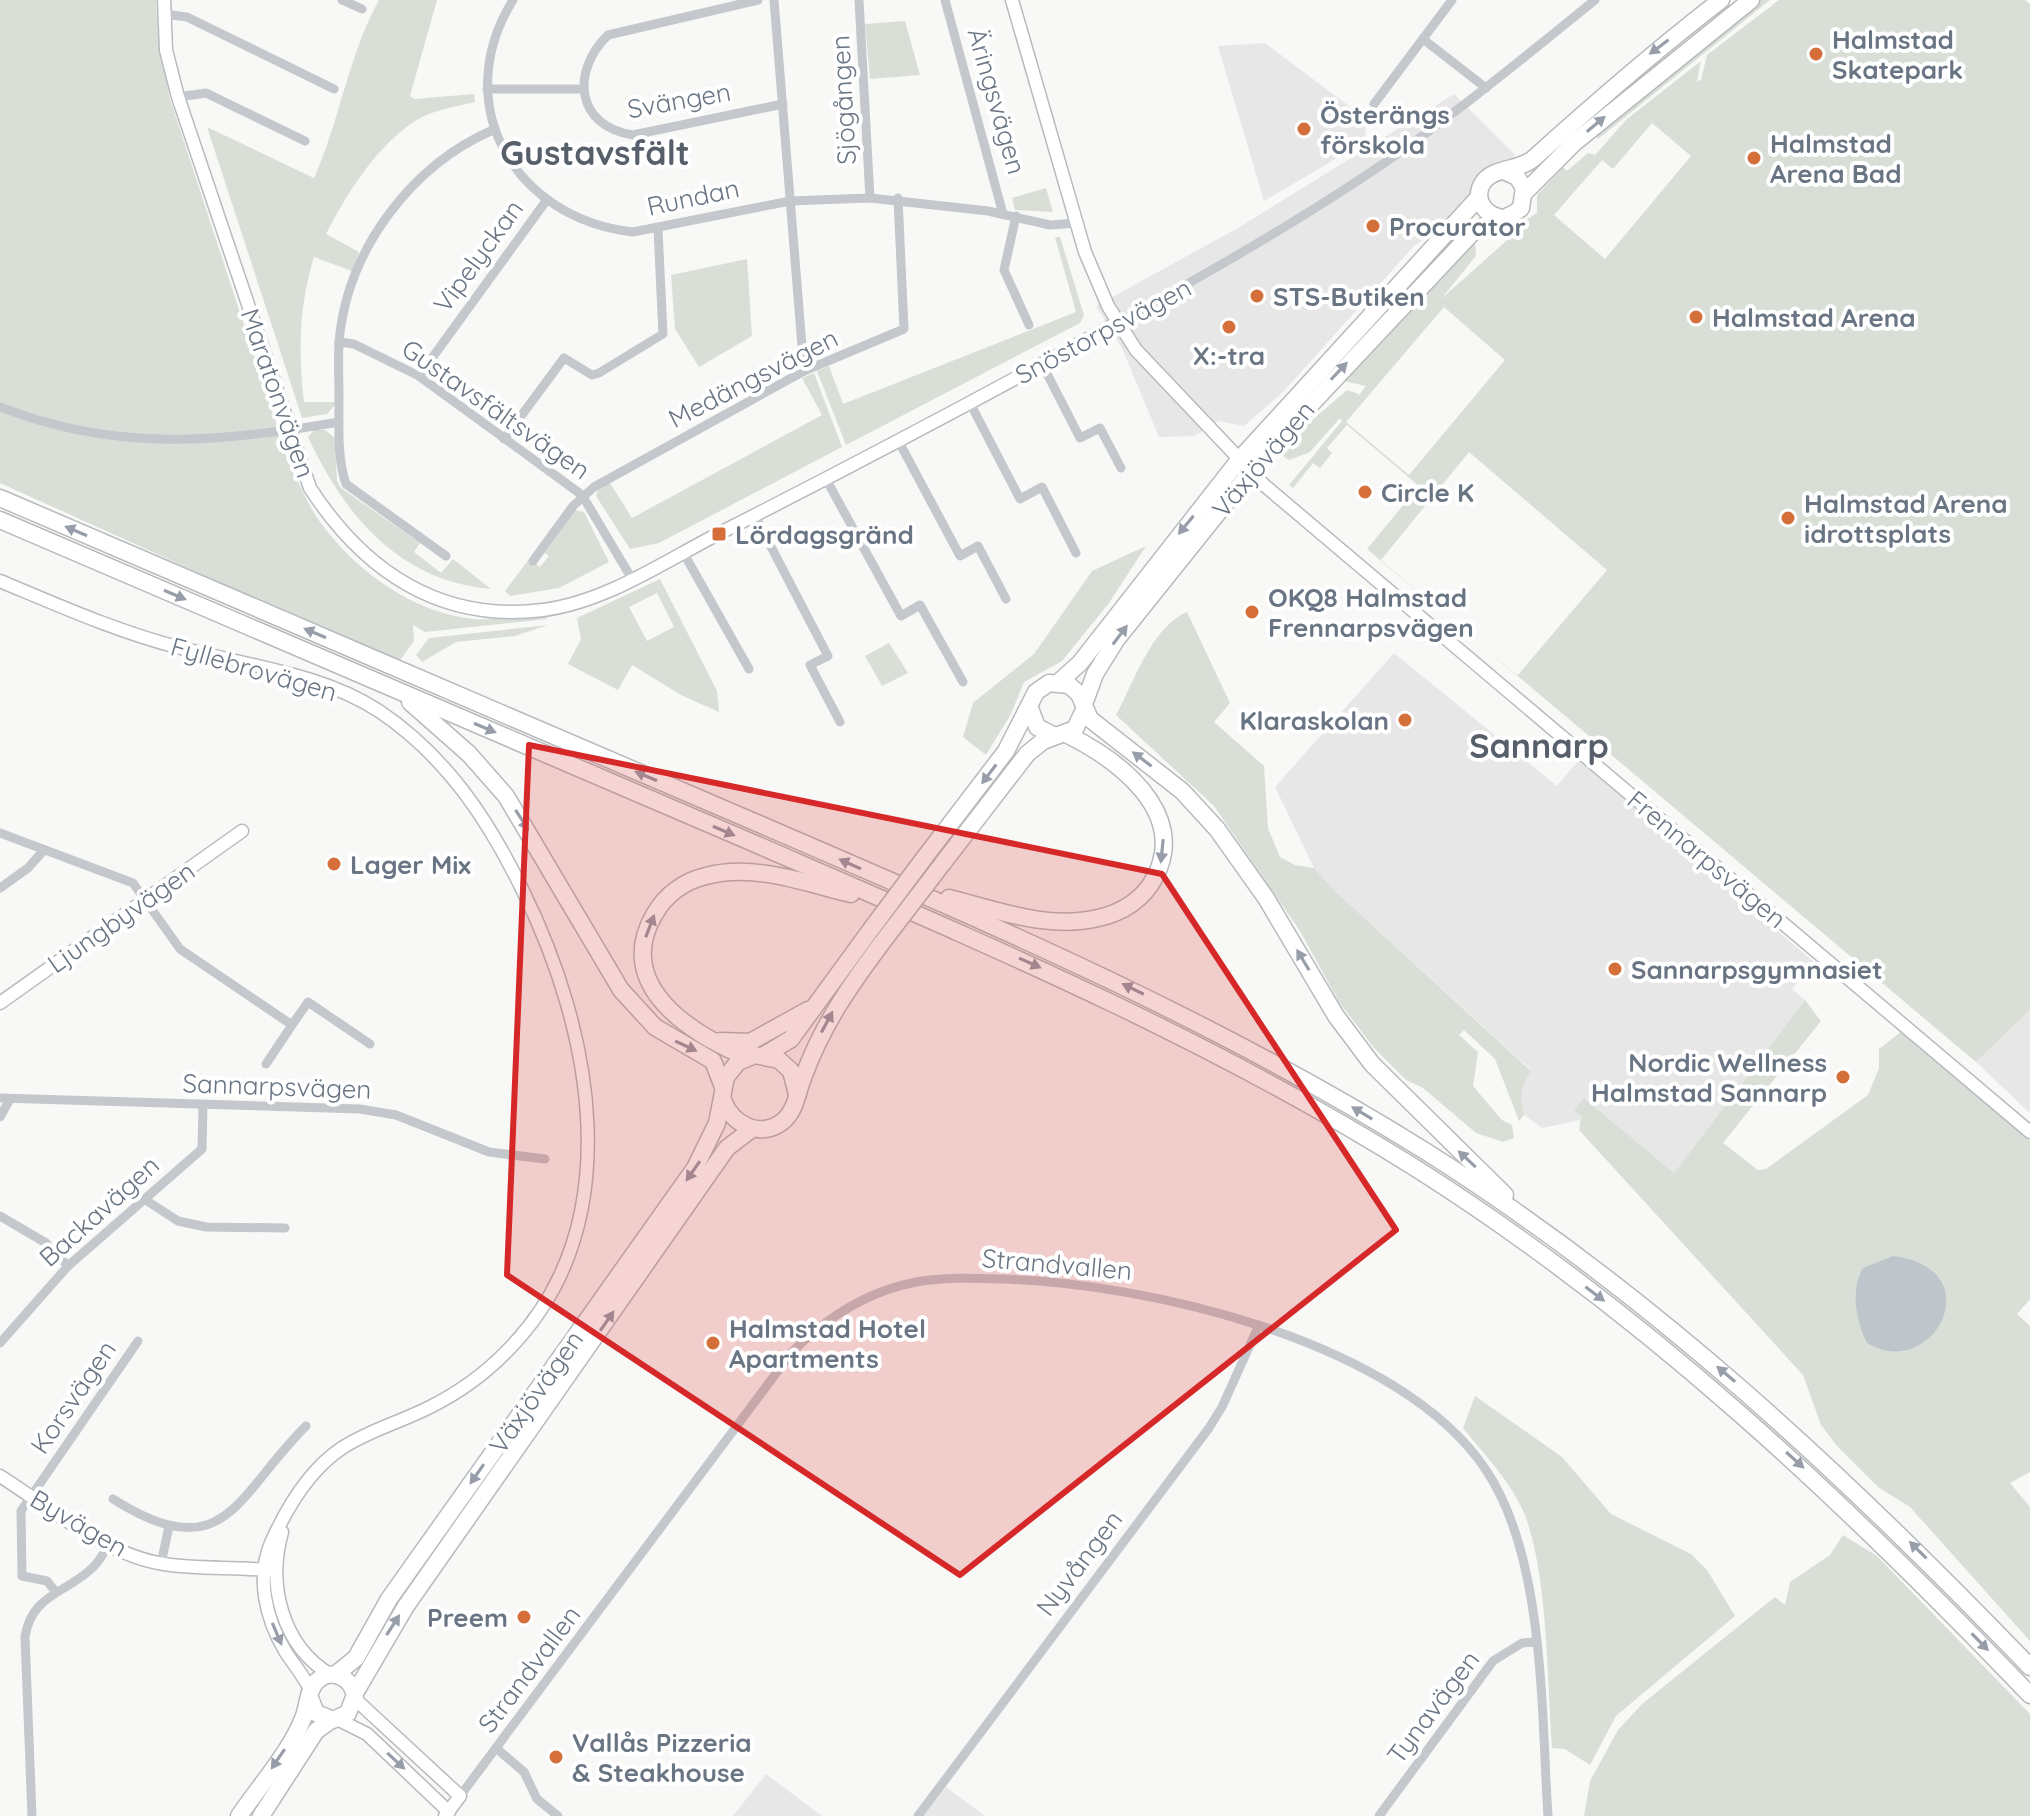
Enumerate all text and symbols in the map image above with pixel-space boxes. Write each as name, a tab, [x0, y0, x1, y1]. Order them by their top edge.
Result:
place label: Halmstad Skatepark	[1832, 23, 1963, 86]
street label: Äringsvägen	[960, 24, 1034, 178]
street label: Sjögången	[823, 34, 863, 166]
one-way arrow	[1649, 39, 1669, 55]
marker: Halmstad Skatepark	[1807, 45, 1825, 63]
street label: Svängen	[625, 75, 733, 125]
place label: Österängs förskola	[1320, 98, 1450, 161]
one-way arrow	[1586, 116, 1606, 133]
marker: Österängs förskola	[1295, 120, 1313, 138]
place label: Halmstad Arena Bad	[1770, 127, 1901, 190]
district label: Gustavsfält	[500, 131, 690, 174]
marker: Halmstad Arena Bad	[1745, 149, 1763, 167]
street label: Rundan	[644, 171, 742, 223]
street label: Vipelyckan	[426, 193, 530, 319]
place label: Procurator	[1389, 210, 1526, 243]
marker: Procurator	[1364, 217, 1382, 235]
street label: Snöstorpsvägen	[1009, 271, 1197, 391]
place label: STS-Butiken	[1273, 280, 1425, 313]
marker: STS-Butiken	[1248, 287, 1266, 305]
place label: Halmstad Arena	[1712, 301, 1916, 334]
street label: Maratonvägen	[234, 304, 322, 482]
marker: Halmstad Arena	[1687, 308, 1705, 326]
marker: X:-tra	[1220, 318, 1238, 336]
street label: Medängsvägen	[663, 321, 843, 435]
street label: Gustavsfältsvägen	[395, 332, 597, 486]
place label: X:-tra	[1193, 339, 1265, 372]
one-way arrow	[1330, 362, 1348, 381]
street label: Växjövägen	[1204, 394, 1322, 524]
place label: Circle K	[1381, 476, 1474, 509]
marker: Circle K	[1356, 483, 1374, 501]
place label: Halmstad Arena idrottsplats	[1804, 487, 2008, 550]
marker: Halmstad Arena idrottsplats	[1779, 509, 1797, 527]
one-way arrow	[1179, 515, 1195, 535]
place label: Lördagsgränd	[735, 518, 914, 551]
one-way arrow	[65, 524, 88, 537]
marker: Lördagsgränd	[710, 525, 728, 543]
place label: OKQ8 Halmstad Frennarpsvägen	[1268, 581, 1474, 644]
one-way arrow	[163, 588, 186, 601]
marker: OKQ8 Halmstad Frennarpsvägen	[1243, 603, 1261, 621]
one-way arrow	[1112, 625, 1127, 646]
one-way arrow	[303, 627, 327, 640]
street label: Fyllebrovägen	[167, 629, 341, 709]
place label: Klaraskolan	[1239, 704, 1389, 737]
marker: Klaraskolan	[1396, 711, 1414, 729]
one-way arrow	[473, 722, 497, 735]
district label: Sannarp	[1469, 724, 1609, 767]
one-way arrow	[1131, 751, 1153, 767]
one-way arrow	[981, 764, 997, 784]
one-way arrow	[634, 769, 658, 782]
street label: Frennarpsvägen	[1621, 783, 1793, 935]
one-way arrow	[514, 809, 529, 831]
one-way arrow	[712, 824, 736, 837]
one-way arrow	[1155, 839, 1168, 864]
place label: Lager Mix	[350, 848, 471, 881]
street label: Ljungbyvägen	[41, 854, 201, 980]
marker: Lager Mix	[325, 855, 343, 873]
one-way arrow	[838, 857, 861, 870]
one-way arrow	[644, 914, 657, 938]
one-way arrow	[1296, 949, 1310, 971]
place label: Sannarpsgymnasiet	[1631, 953, 1883, 986]
one-way arrow	[1019, 956, 1042, 969]
marker: Sannarpsgymnasiet	[1606, 960, 1624, 978]
one-way arrow	[1122, 982, 1145, 996]
one-way arrow	[820, 1011, 833, 1034]
one-way arrow	[675, 1039, 698, 1053]
place label: Nordic Wellness Halmstad Sannarp	[1591, 1046, 1827, 1109]
street label: Sannarpsvägen	[182, 1066, 372, 1106]
marker: Nordic Wellness Halmstad Sannarp	[1834, 1068, 1852, 1086]
one-way arrow	[1351, 1106, 1373, 1120]
street label: Backavägen	[32, 1148, 166, 1274]
one-way arrow	[1458, 1151, 1477, 1169]
one-way arrow	[686, 1160, 701, 1181]
street label: Strandvallen	[981, 1241, 1133, 1287]
one-way arrow	[1584, 1286, 1605, 1302]
one-way arrow	[598, 1310, 614, 1331]
place label: Halmstad Hotel Apartments	[729, 1312, 926, 1375]
street label: Växjövägen	[482, 1324, 590, 1460]
street label: Korsvägen	[23, 1334, 123, 1460]
marker: Halmstad Hotel Apartments	[704, 1334, 722, 1352]
one-way arrow	[1717, 1366, 1737, 1383]
one-way arrow	[1784, 1451, 1804, 1468]
one-way arrow	[470, 1464, 485, 1485]
street label: Byvägen	[25, 1482, 133, 1564]
street label: Nyvången	[1029, 1504, 1129, 1622]
one-way arrow	[1909, 1541, 1928, 1560]
street label: Strandvallen	[471, 1599, 587, 1739]
place label: Preem	[427, 1601, 508, 1634]
marker: Preem	[515, 1608, 533, 1626]
one-way arrow	[386, 1615, 401, 1636]
one-way arrow	[271, 1622, 284, 1646]
one-way arrow	[1971, 1633, 1989, 1652]
street label: Tynavägen	[1380, 1644, 1486, 1770]
place label: Vallås Pizzeria & Steakhouse	[572, 1726, 752, 1789]
one-way arrow	[270, 1748, 285, 1769]
marker: Vallås Pizzeria & Steakhouse	[547, 1748, 565, 1766]
one-way arrow	[386, 1752, 405, 1770]

